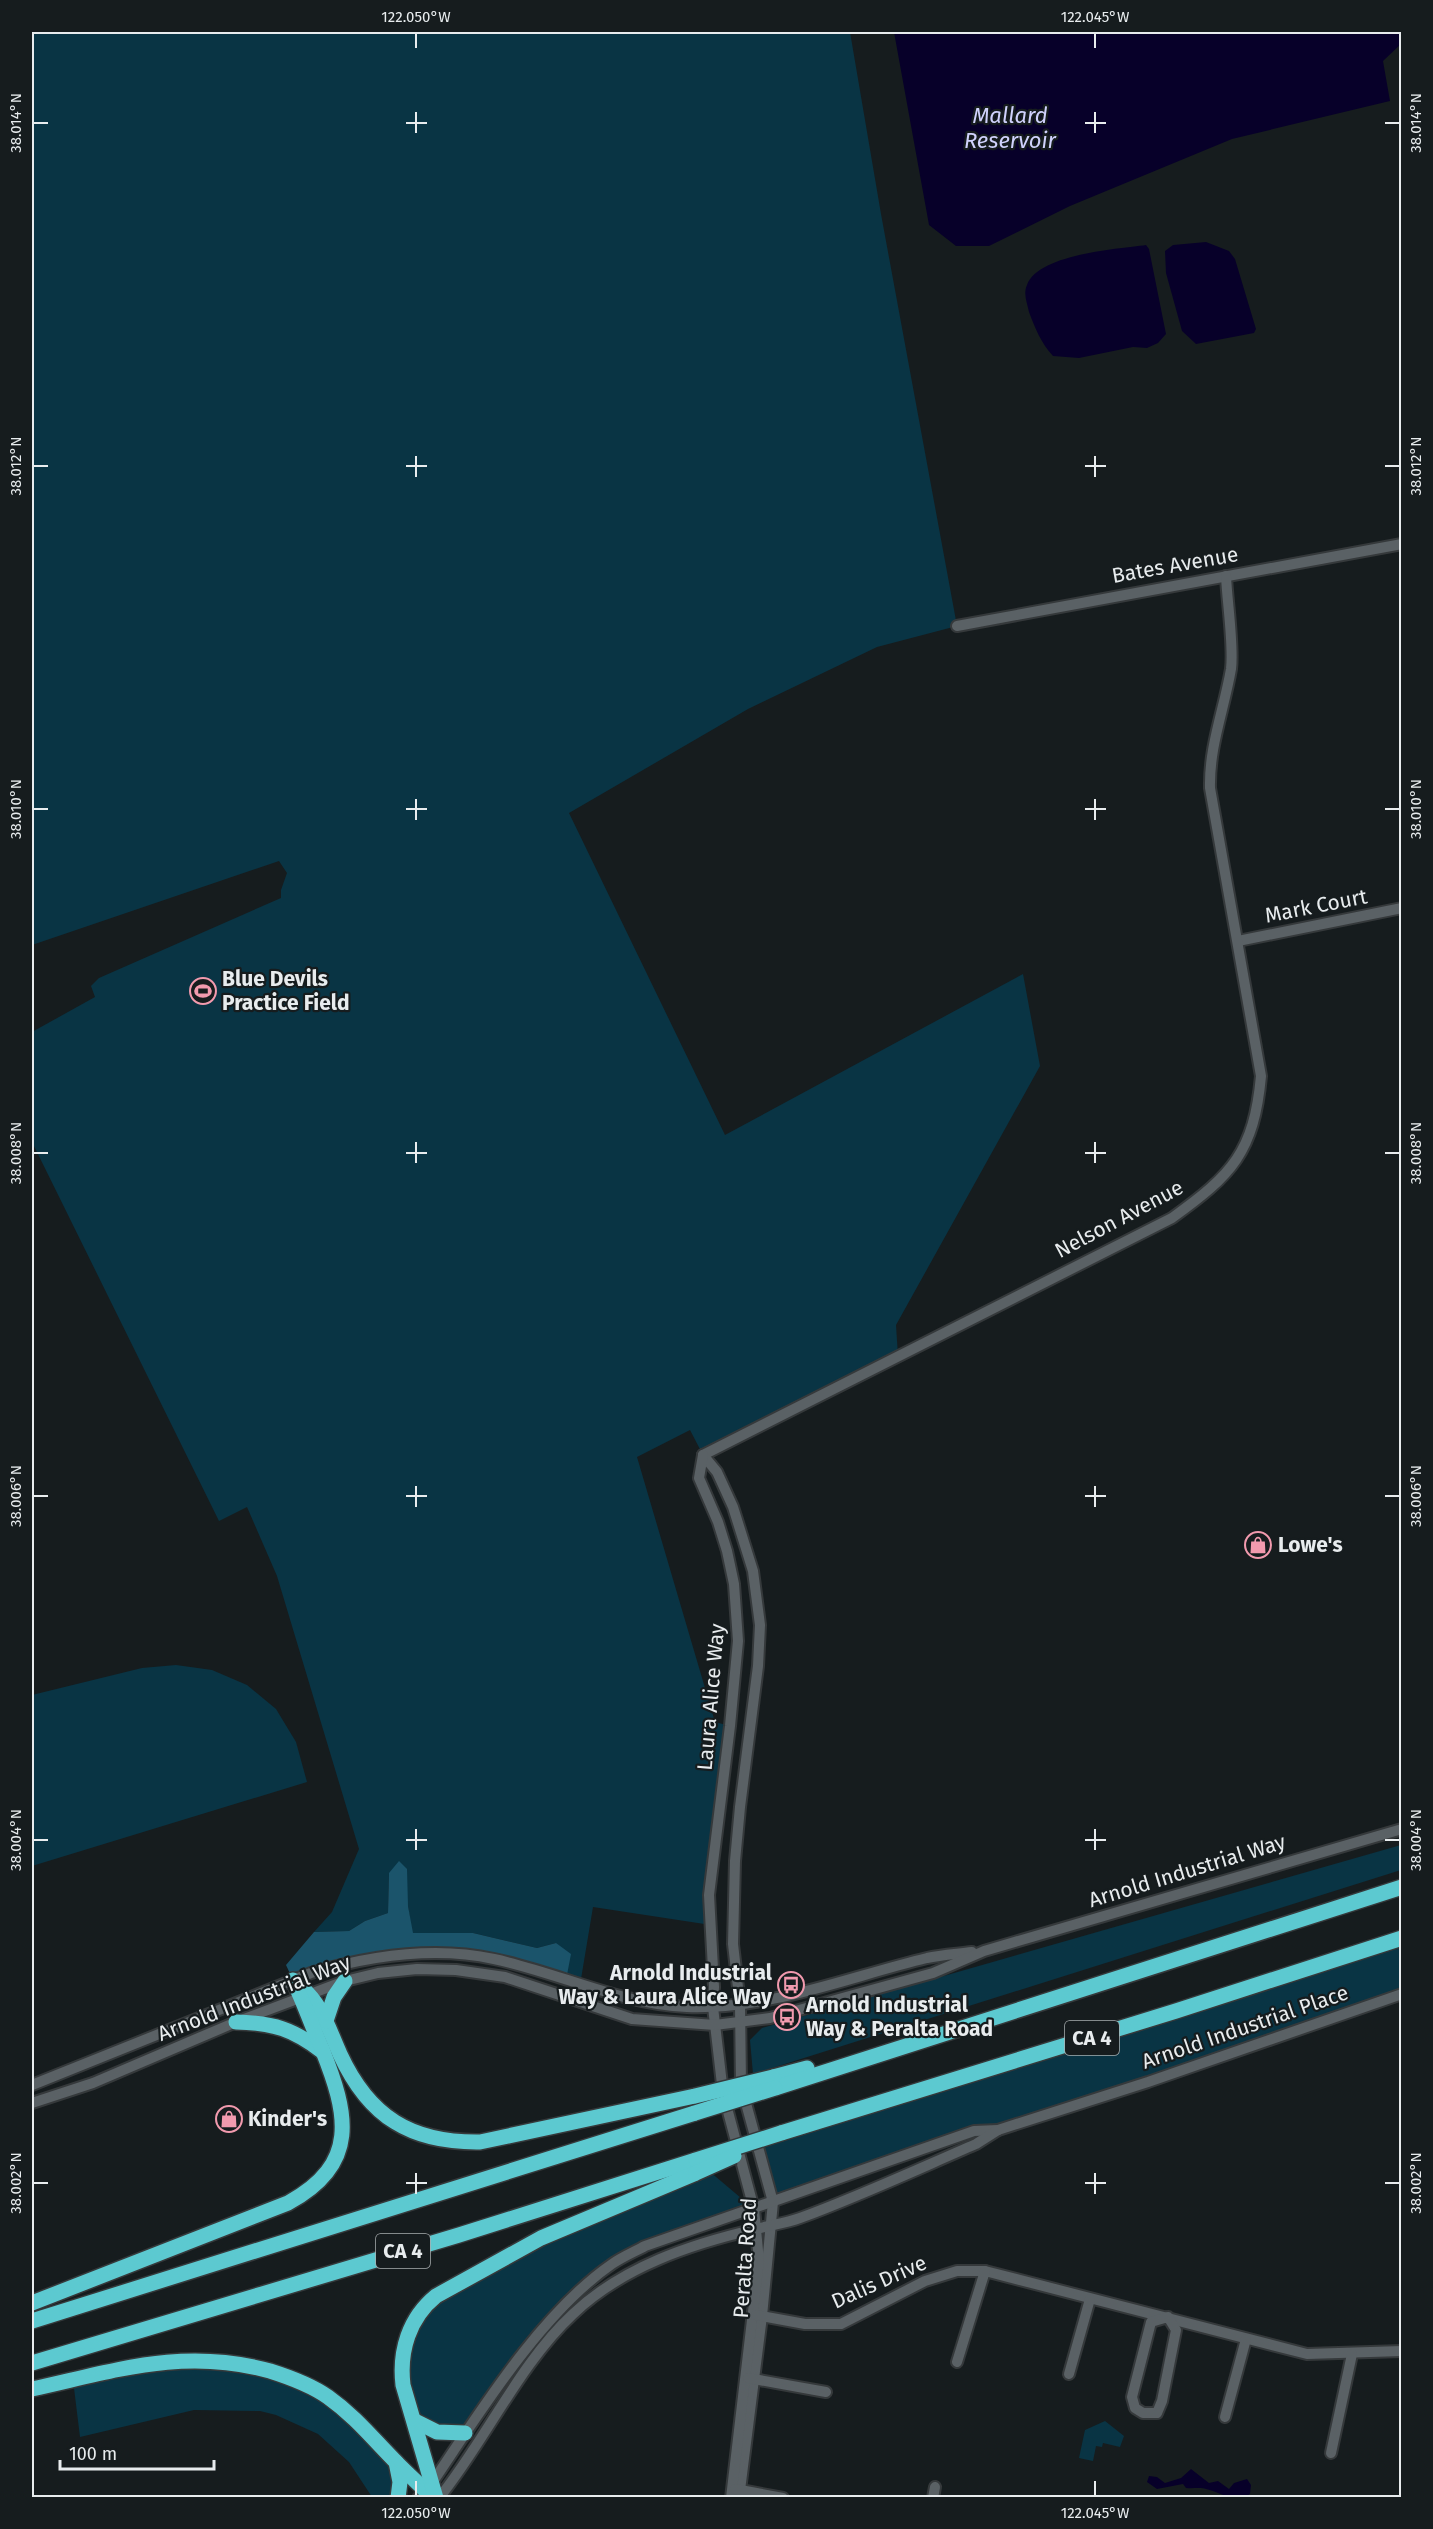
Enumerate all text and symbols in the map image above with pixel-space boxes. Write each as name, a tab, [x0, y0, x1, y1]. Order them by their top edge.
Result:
text: 122.050°W	[381, 8, 451, 26]
text: 122.045°W	[1061, 8, 1130, 26]
text: 38.014°N	[7, 93, 25, 153]
text: 38.014°N	[1407, 93, 1425, 153]
water label: Mallard Reservoir	[964, 102, 1057, 154]
text: 38.012°N	[7, 436, 25, 496]
text: 38.012°N	[1407, 436, 1425, 496]
street label: Bates Avenue	[1110, 541, 1240, 589]
text: 38.010°N	[7, 779, 25, 839]
text: 38.010°N	[1407, 779, 1425, 839]
street label: Mark Court	[1263, 883, 1370, 929]
place label: Blue Devils Practice Field	[222, 966, 350, 1016]
sports icon: Blue Devils Practice Field	[188, 976, 218, 1006]
text: 38.008°N	[7, 1122, 25, 1184]
text: 38.008°N	[1407, 1122, 1425, 1184]
street label: Nelson Avenue	[1050, 1174, 1188, 1264]
text: 38.006°N	[7, 1465, 25, 1527]
text: 38.006°N	[1407, 1465, 1425, 1527]
shop icon: Lowe's	[1243, 1530, 1273, 1560]
place label: Lowe's	[1278, 1532, 1343, 1558]
street label: Laura Alice Way	[692, 1622, 730, 1771]
text: 38.004°N	[7, 1809, 25, 1871]
text: 38.004°N	[1407, 1809, 1425, 1871]
street label: Arnold Industrial Way	[1085, 1828, 1289, 1913]
street label: Arnold Industrial Way	[154, 1949, 355, 2047]
place label: Arnold Industrial Way & Laura Alice Way	[559, 1960, 773, 2010]
bus stop icon: Arnold Industrial Way & Laura Alice Way	[776, 1970, 806, 2000]
street label: Arnold Industrial Place	[1138, 1979, 1352, 2075]
place label: Arnold Industrial Way & Peralta Road	[805, 1992, 993, 2042]
bus stop icon: Arnold Industrial Way & Peralta Road	[772, 2002, 802, 2032]
road number: CA 4	[1065, 2021, 1119, 2055]
shop icon: Kinder's	[214, 2104, 244, 2134]
place label: Kinder's	[248, 2106, 327, 2132]
text: 38.002°N	[7, 2152, 25, 2214]
text: 38.002°N	[1407, 2152, 1425, 2214]
street label: Peralta Road	[728, 2197, 762, 2319]
road number: CA 4	[376, 2234, 430, 2268]
street label: Dalis Drive	[827, 2250, 931, 2314]
scale bar	[60, 2433, 214, 2471]
text: 100 m	[69, 2443, 117, 2465]
text: 122.050°W	[381, 2504, 451, 2522]
text: 122.045°W	[1061, 2504, 1130, 2522]

